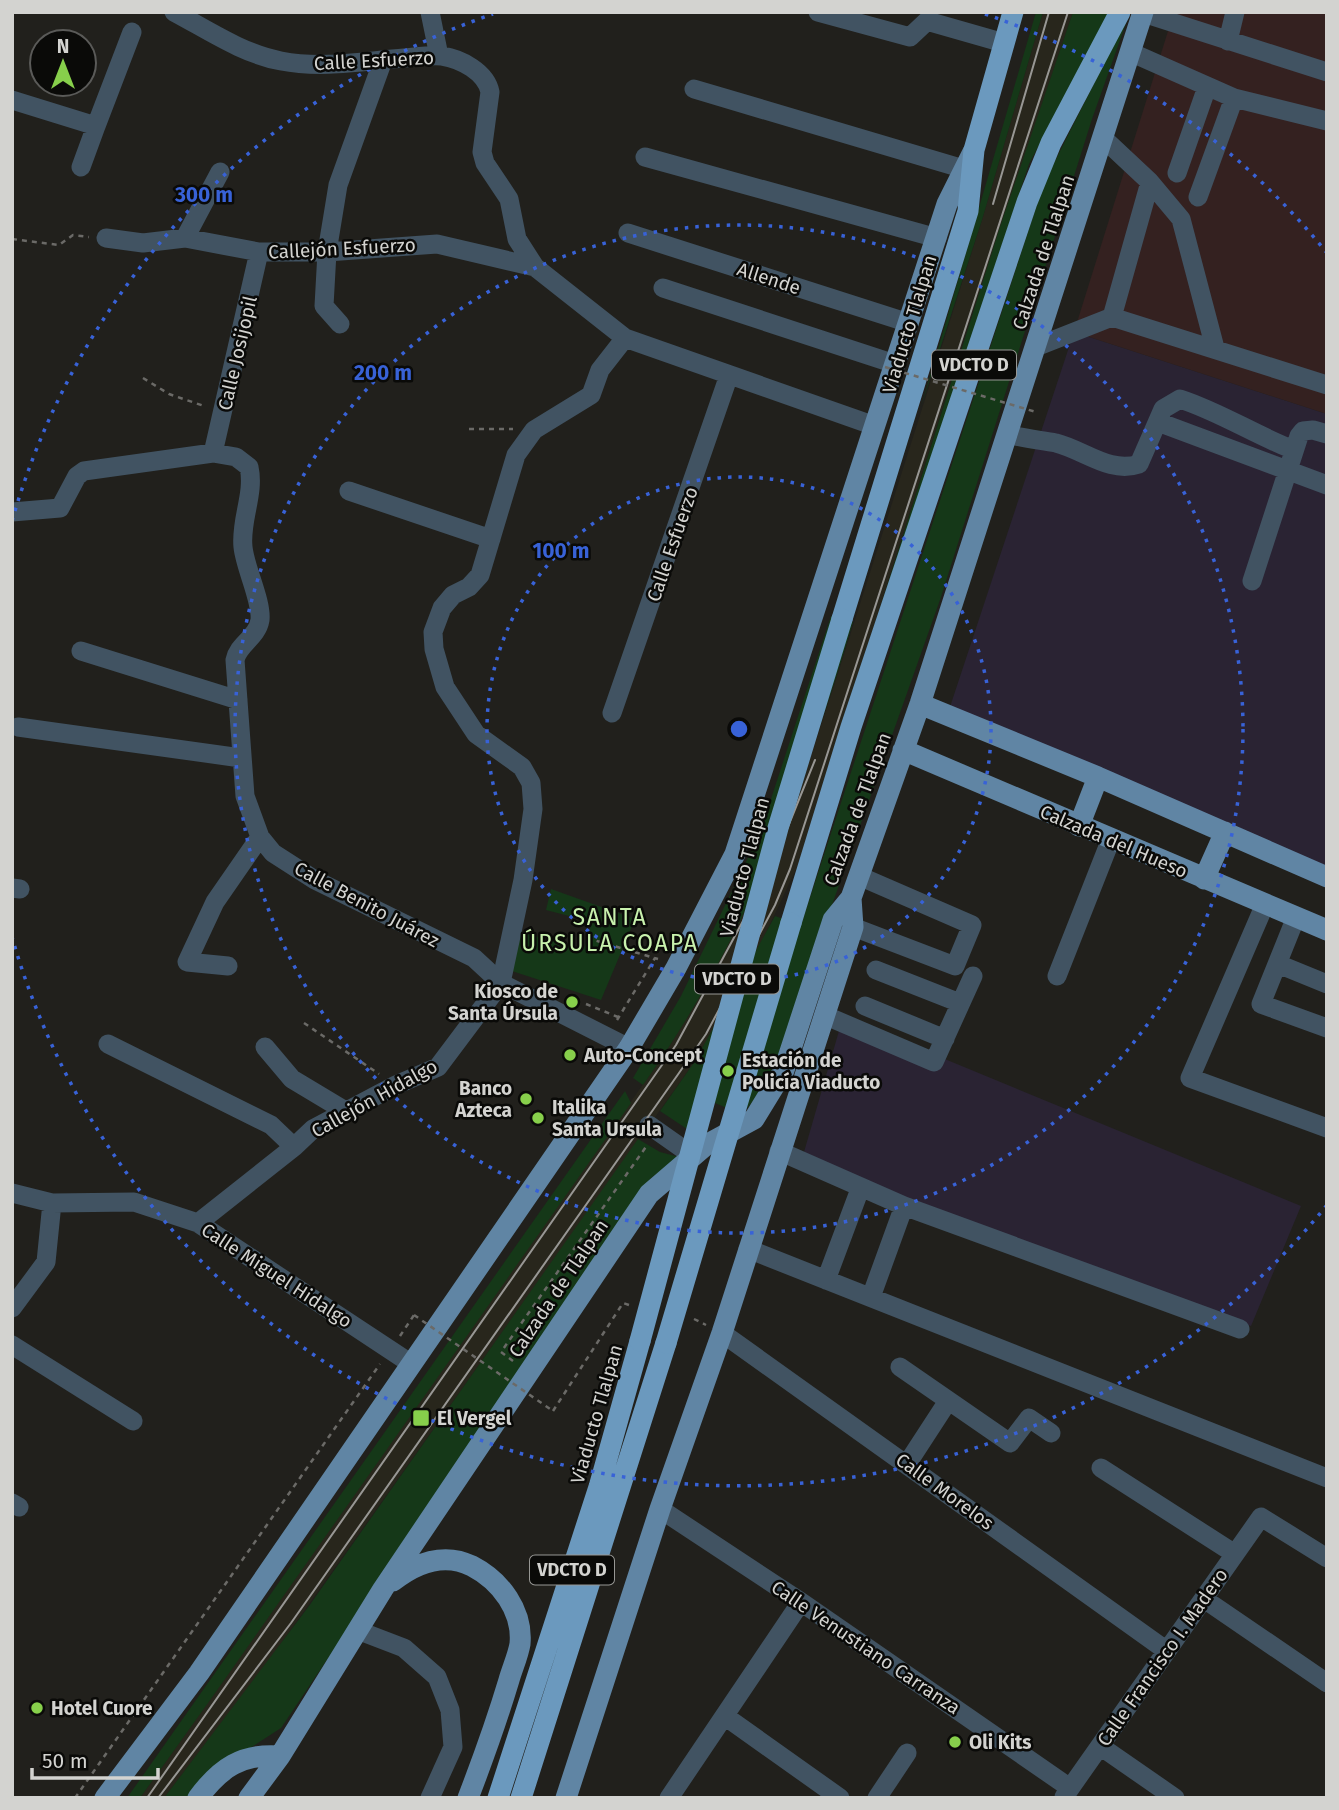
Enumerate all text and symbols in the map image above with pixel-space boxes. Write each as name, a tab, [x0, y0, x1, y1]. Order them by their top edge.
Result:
north arrow	[28, 28, 98, 98]
text: N	[57, 35, 69, 58]
street label: Calle Esfuerzo	[313, 46, 435, 75]
street label: Calzada de Tlalpan	[1008, 172, 1079, 333]
text: 300 m	[174, 182, 233, 208]
street label: Callejón Esfuerzo	[268, 233, 416, 264]
street label: Viaducto Tlalpan	[877, 252, 942, 396]
street label: Allende	[734, 257, 803, 299]
street label: Calle Josijopil	[213, 293, 262, 413]
road number: VDCTO D	[932, 351, 1016, 380]
text: 200 m	[354, 360, 412, 386]
street label: Calle Esfuerzo	[642, 484, 703, 605]
text: 100 m	[532, 538, 590, 564]
centre of rings	[727, 717, 751, 741]
street label: Calzada de Tlalpan	[819, 729, 896, 889]
street label: Viaducto Tlalpan	[715, 795, 774, 940]
street label: Calzada del Hueso	[1037, 800, 1191, 883]
street label: Calle Benito Juárez	[290, 857, 443, 952]
district label: SANTA ÚRSULA COAPA	[521, 903, 699, 957]
road number: VDCTO D	[695, 964, 779, 994]
place label: Kiosco de Santa Úrsula	[448, 980, 558, 1025]
marker: Kiosco de Santa Úrsula	[564, 994, 580, 1010]
place label: Auto-Concept	[583, 1044, 703, 1067]
marker: Auto-Concept	[562, 1047, 578, 1063]
place label: Estación de Policía Viaducto	[742, 1049, 880, 1094]
street label: Callejón Hidalgo	[307, 1054, 441, 1143]
marker: Estación de Policía Viaducto	[720, 1063, 736, 1079]
place label: Banco Azteca	[454, 1077, 512, 1122]
marker: Banco Azteca	[518, 1091, 534, 1107]
place label: Italika Santa Ursula	[552, 1096, 662, 1141]
marker: Italika Santa Ursula	[530, 1110, 546, 1126]
street label: Calzada de Tlalpan	[504, 1215, 613, 1362]
street label: Calle Miguel Hidalgo	[197, 1218, 356, 1333]
street label: Viaducto Tlalpan	[566, 1342, 627, 1486]
place label: El Vergel	[437, 1407, 512, 1430]
marker: El Vergel	[411, 1408, 431, 1428]
street label: Calle Morelos	[891, 1448, 998, 1535]
road number: VDCTO D	[530, 1555, 614, 1584]
street label: Calle Francisco I. Madero	[1092, 1564, 1233, 1751]
street label: Calle Venustiano Carranza	[767, 1576, 965, 1719]
place label: Hotel Cuore	[51, 1697, 153, 1720]
marker: Hotel Cuore	[29, 1700, 45, 1716]
place label: Oli Kits	[969, 1731, 1032, 1754]
marker: Oli Kits	[947, 1734, 963, 1750]
scale bar	[32, 1736, 158, 1780]
text: 50 m	[42, 1748, 88, 1774]

